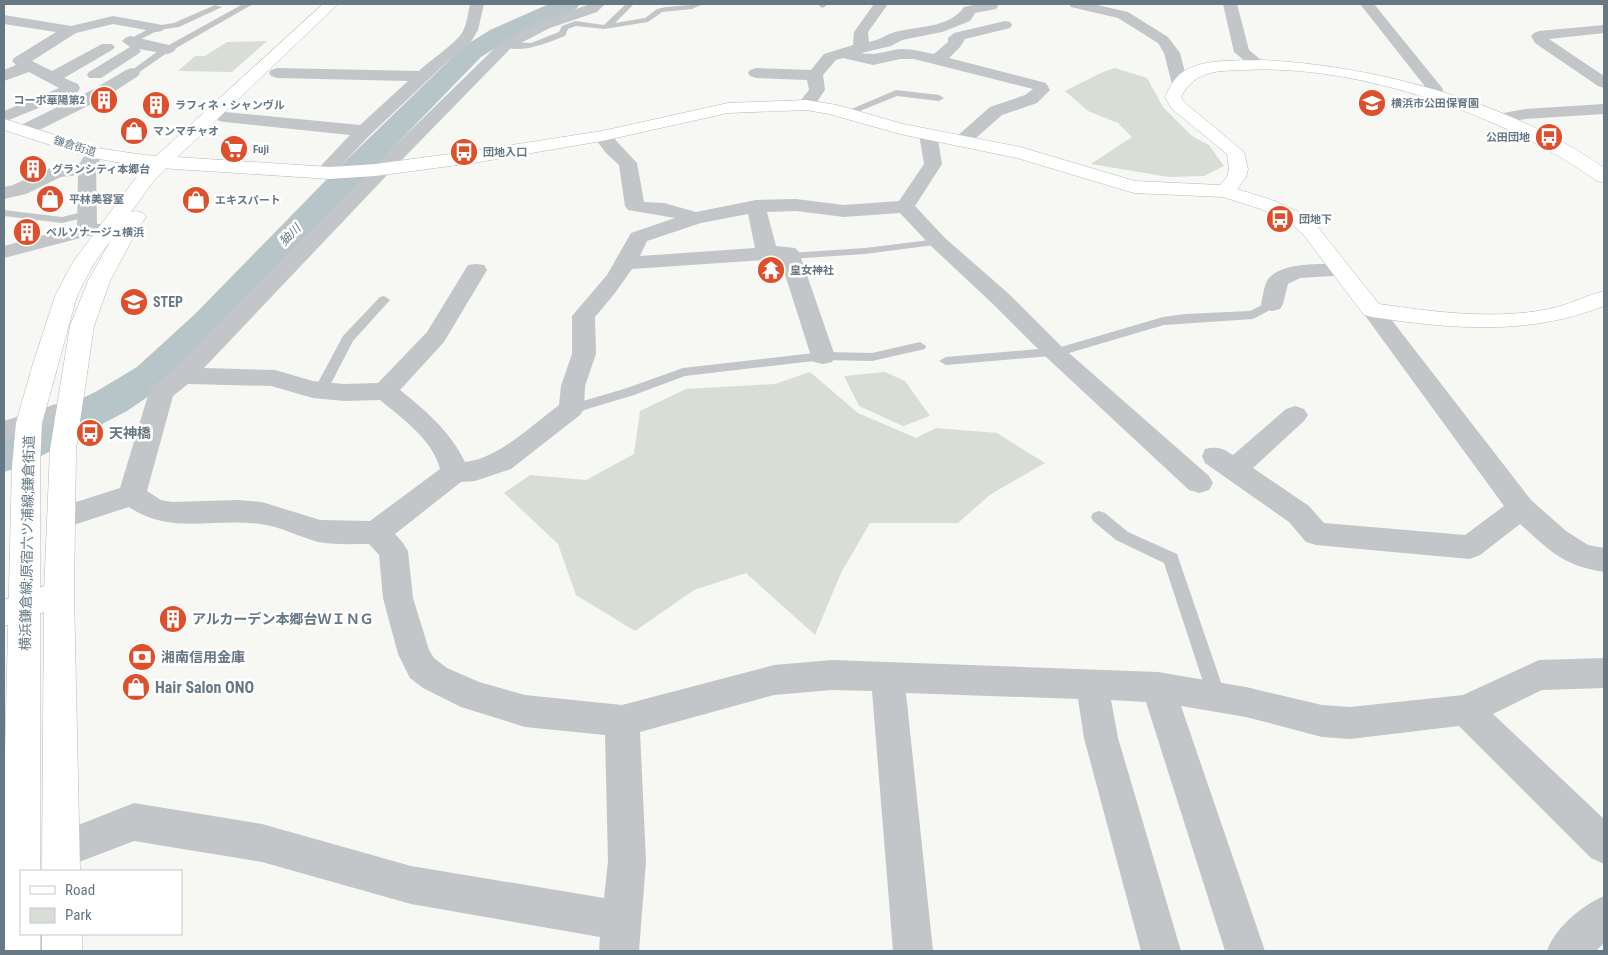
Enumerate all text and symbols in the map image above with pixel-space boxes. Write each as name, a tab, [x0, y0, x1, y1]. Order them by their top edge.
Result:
building icon: コーポ華陽第2	[89, 85, 119, 115]
school or university icon: 横浜市公田保育園	[1357, 88, 1387, 118]
building icon: ラフィネ・シャンヴル	[141, 90, 171, 120]
place label: コーポ華陽第2	[13, 94, 85, 107]
place label: 横浜市公田保育園	[1391, 97, 1479, 110]
place label: ラフィネ・シャンヴル	[175, 99, 285, 112]
shop icon: マンマチャオ	[119, 116, 149, 146]
bus stop icon: 公田団地	[1534, 122, 1564, 152]
place label: マンマチャオ	[153, 125, 219, 138]
place label: 公田団地	[1486, 131, 1530, 144]
street label: 鎌倉街道	[52, 134, 98, 159]
supermarket icon: Fuji	[219, 134, 249, 164]
bus stop icon: 団地入口	[449, 137, 479, 167]
place label: Fuji	[253, 143, 269, 156]
place label: 団地入口	[483, 146, 527, 159]
building icon: グランシティ本郷台	[18, 154, 48, 184]
place label: グランシティ本郷台	[52, 163, 150, 176]
shop icon: 平林美容室	[35, 184, 65, 214]
shop icon: エキスパート	[181, 185, 211, 215]
place label: 平林美容室	[69, 193, 124, 206]
place label: エキスパート	[215, 194, 281, 207]
bus stop icon: 団地下	[1265, 204, 1295, 234]
place label: 団地下	[1299, 213, 1332, 226]
building icon: ペルソナージュ横浜	[12, 217, 42, 247]
water label: 㹨川	[277, 220, 305, 248]
place label: ペルソナージュ横浜	[46, 226, 144, 239]
temple icon: 皇女神社	[756, 255, 786, 285]
place label: 皇女神社	[790, 264, 834, 277]
school or university icon: STEP	[119, 287, 149, 317]
place label: STEP	[153, 294, 183, 310]
bus stop icon: 天神橋	[75, 418, 105, 448]
place label: 天神橋	[109, 425, 151, 441]
street label: 横浜鎌倉線;原宿六ツ浦線;鎌倉街道	[17, 435, 37, 651]
building icon: アルカーデン本郷台ＷＩＮＧ	[158, 604, 188, 634]
place label: アルカーデン本郷台ＷＩＮＧ	[192, 611, 373, 627]
bank icon: 湘南信用金庫	[127, 642, 157, 672]
place label: 湘南信用金庫	[161, 649, 245, 665]
shop icon: Hair Salon ONO	[121, 672, 151, 702]
place label: Hair Salon ONO	[155, 678, 254, 697]
legend	[20, 870, 182, 935]
text: Road	[65, 881, 95, 899]
text: Park	[65, 906, 92, 924]

